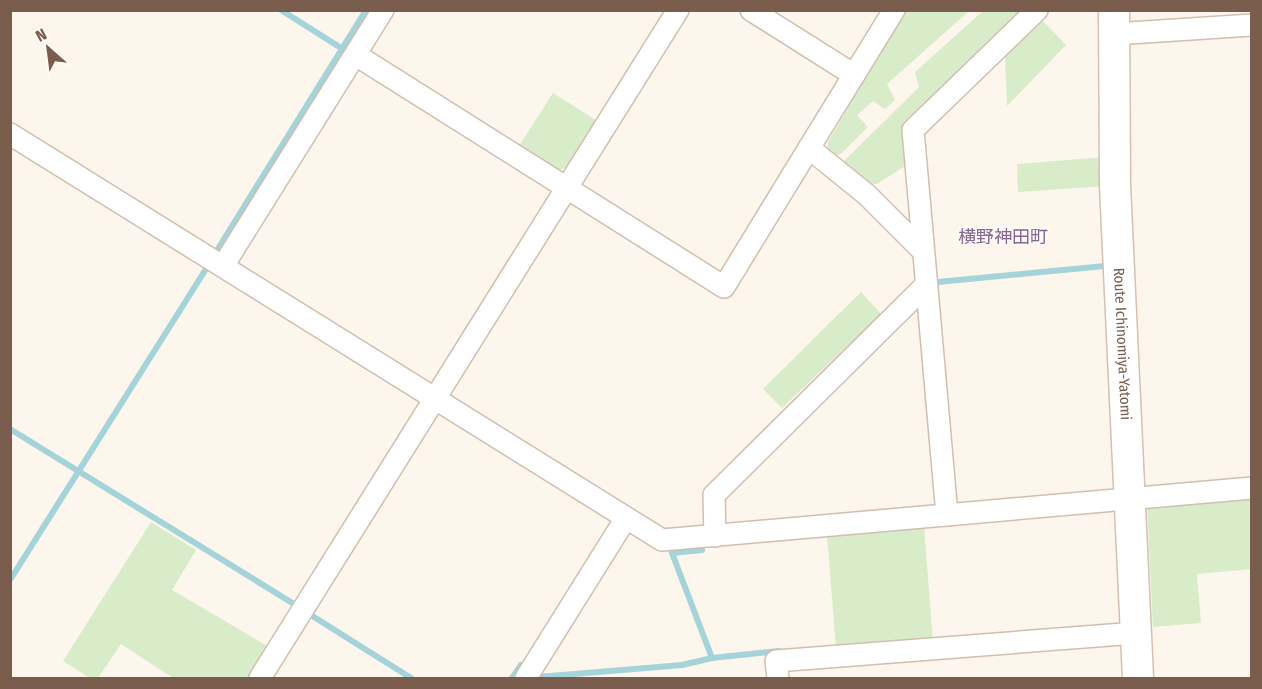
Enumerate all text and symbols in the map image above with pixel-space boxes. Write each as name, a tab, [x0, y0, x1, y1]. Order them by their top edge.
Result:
north arrow	[18, 18, 78, 78]
text: N	[32, 25, 50, 46]
district label: 横野神田町	[958, 226, 1048, 248]
street label: Route Ichinomiya-Yatomi	[1110, 267, 1135, 420]

